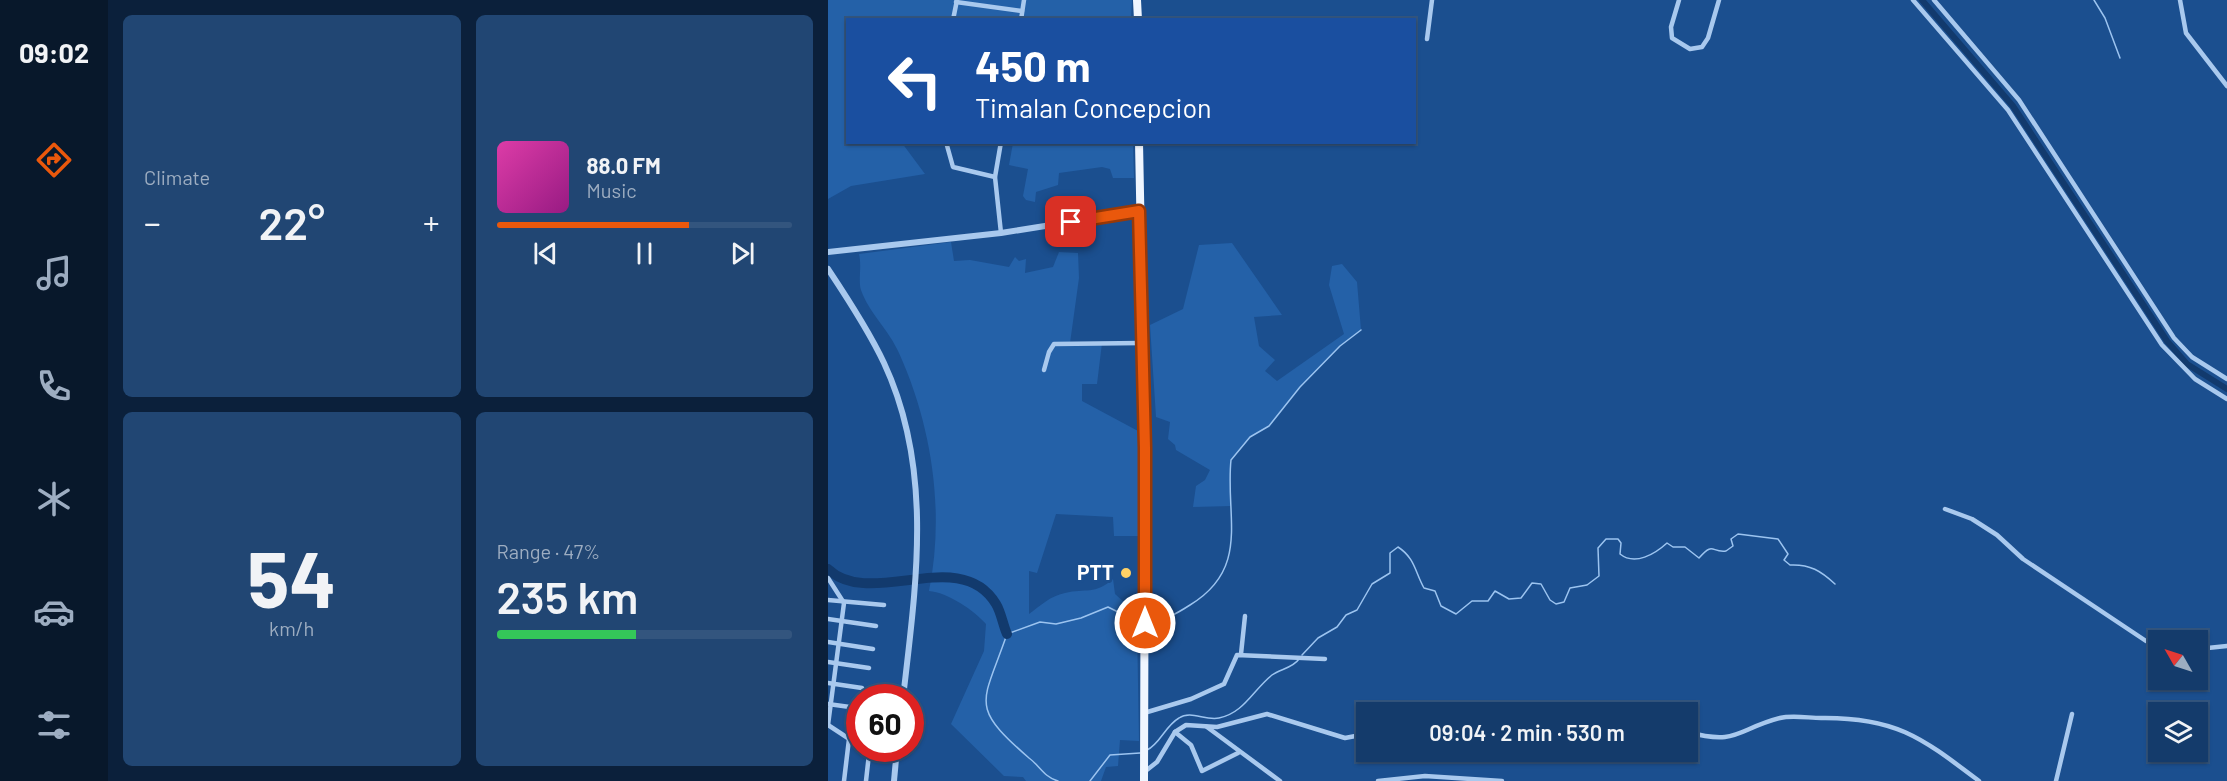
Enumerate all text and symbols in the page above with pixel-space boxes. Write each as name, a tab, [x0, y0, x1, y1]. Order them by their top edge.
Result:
text: 09:02	[19, 36, 89, 68]
text: 450 m	[975, 40, 1090, 90]
icon: left	[876, 42, 954, 120]
text: Timalan Concepcion	[975, 91, 1212, 123]
icon: directions	[33, 139, 75, 181]
text: 88.0 FM	[587, 152, 661, 178]
text: Climate	[144, 165, 210, 189]
text: Music	[587, 178, 637, 202]
text: 22°	[258, 195, 325, 249]
pin	[1045, 196, 1096, 247]
text: −	[144, 202, 161, 242]
text: +	[423, 202, 439, 242]
icon: arrive	[1054, 205, 1087, 238]
icon: previous	[529, 237, 562, 270]
icon: pause	[628, 237, 661, 270]
icon: next	[726, 237, 759, 270]
icon: music	[33, 252, 75, 294]
icon: phone	[33, 365, 75, 407]
icon: climate	[33, 478, 75, 520]
text: 54	[247, 530, 336, 624]
text: Range · 47%	[497, 539, 600, 563]
place label: PTT	[1077, 559, 1114, 584]
marker: PTT	[1119, 566, 1133, 580]
text: 235 km	[497, 569, 638, 623]
icon: car	[33, 591, 75, 633]
position arrow	[1113, 591, 1177, 655]
text: km/h	[269, 616, 314, 640]
north arrow	[2148, 630, 2208, 690]
map controls	[2148, 630, 2208, 762]
speed limit sign: 60	[846, 684, 924, 762]
button: layers	[2148, 702, 2208, 762]
icon: filters	[33, 704, 75, 746]
text: 09:04 · 2 min · 530 m	[1429, 719, 1625, 745]

